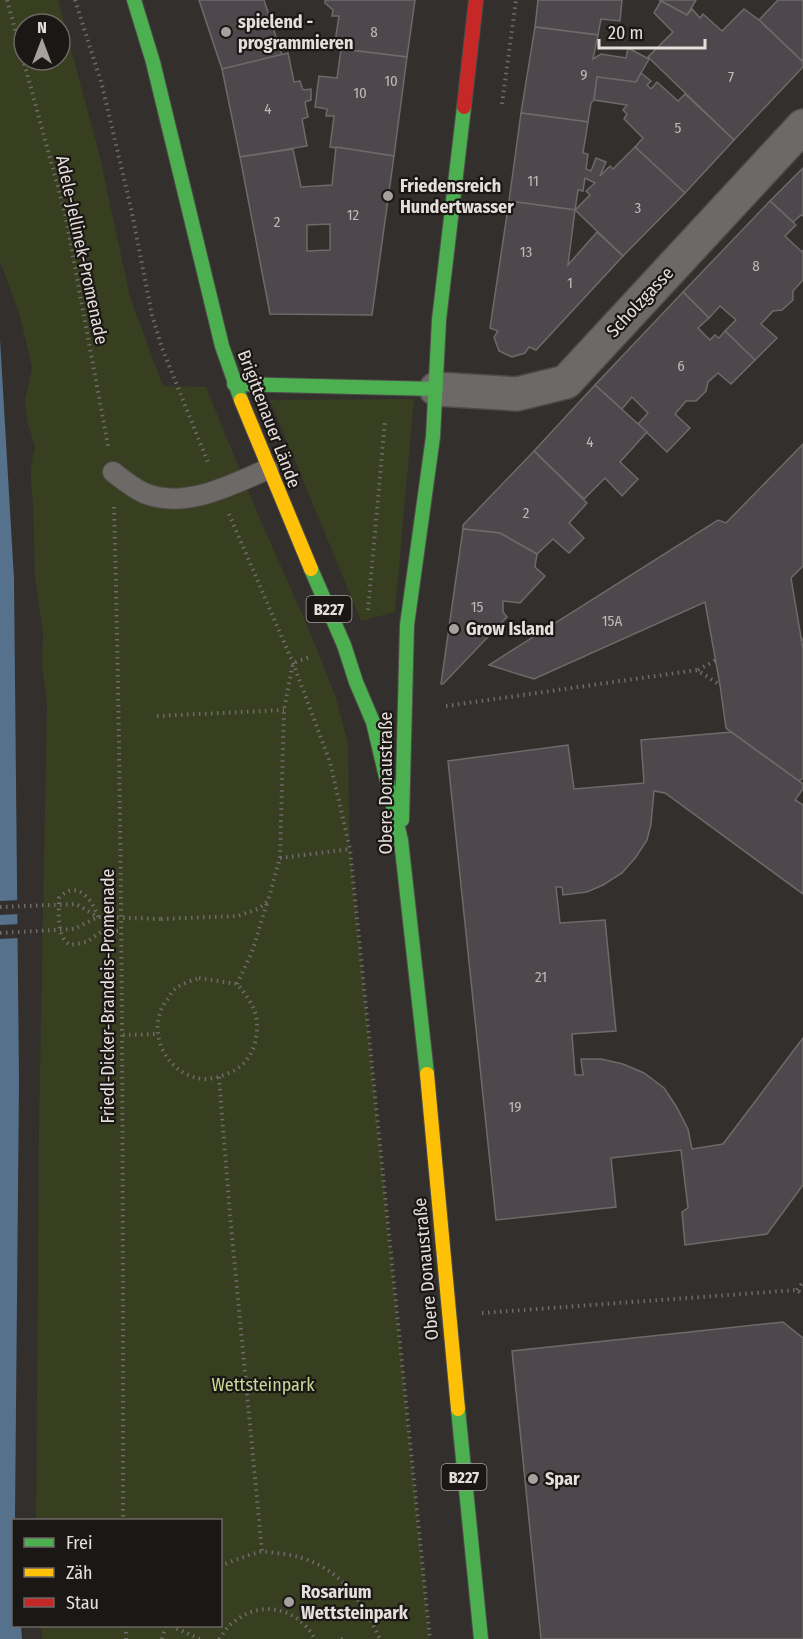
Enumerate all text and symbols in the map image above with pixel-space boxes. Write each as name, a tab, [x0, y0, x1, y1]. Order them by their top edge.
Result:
place label: spielend - programmieren	[238, 11, 353, 54]
north arrow	[12, 12, 72, 72]
scale bar	[599, 12, 706, 50]
text: N	[37, 18, 47, 37]
text: 20 m	[608, 22, 643, 44]
house number: 8	[370, 23, 378, 41]
marker: spielend - programmieren	[219, 25, 233, 39]
house number: 9	[580, 66, 588, 84]
house number: 7	[728, 68, 734, 86]
house number: 10	[384, 72, 398, 90]
house number: 10	[353, 84, 367, 102]
house number: 4	[264, 100, 272, 118]
house number: 5	[675, 119, 682, 137]
street label: Adele-Jellinek-Promenade	[51, 154, 113, 347]
house number: 11	[527, 172, 539, 190]
place label: Friedensreich Hundertwasser	[400, 175, 514, 218]
marker: Friedensreich Hundertwasser	[381, 189, 395, 203]
house number: 3	[635, 199, 642, 217]
house number: 12	[347, 206, 360, 224]
house number: 2	[274, 213, 281, 231]
house number: 13	[520, 243, 533, 261]
house number: 8	[752, 257, 760, 275]
street label: Scholzgasse	[602, 262, 678, 342]
house number: 1	[567, 274, 573, 292]
street label: Brigittenauer Lände	[233, 347, 305, 491]
house number: 6	[677, 357, 685, 375]
house number: 4	[586, 433, 594, 451]
house number: 2	[523, 504, 530, 522]
road number: B227	[306, 596, 352, 622]
house number: 15	[471, 598, 483, 616]
house number: 15A	[602, 612, 622, 630]
place label: Grow Island	[466, 618, 554, 640]
marker: Grow Island	[447, 622, 461, 636]
street label: Obere Donaustraße	[375, 711, 397, 854]
street label: Friedl-Dicker-Brandeis-Promenade	[97, 868, 119, 1123]
house number: 21	[535, 968, 547, 986]
house number: 19	[508, 1098, 522, 1116]
street label: Obere Donaustraße	[409, 1197, 443, 1341]
park label: Wettsteinpark	[211, 1374, 315, 1396]
road number: B227	[442, 1464, 486, 1490]
place label: Spar	[545, 1468, 580, 1490]
marker: Spar	[526, 1472, 540, 1486]
legend	[12, 1519, 222, 1627]
text: Frei	[66, 1532, 92, 1554]
text: Zäh	[66, 1562, 93, 1584]
place label: Rosarium Wettsteinpark	[301, 1581, 409, 1624]
text: Stau	[66, 1592, 99, 1614]
marker: Rosarium Wettsteinpark	[282, 1595, 296, 1609]

